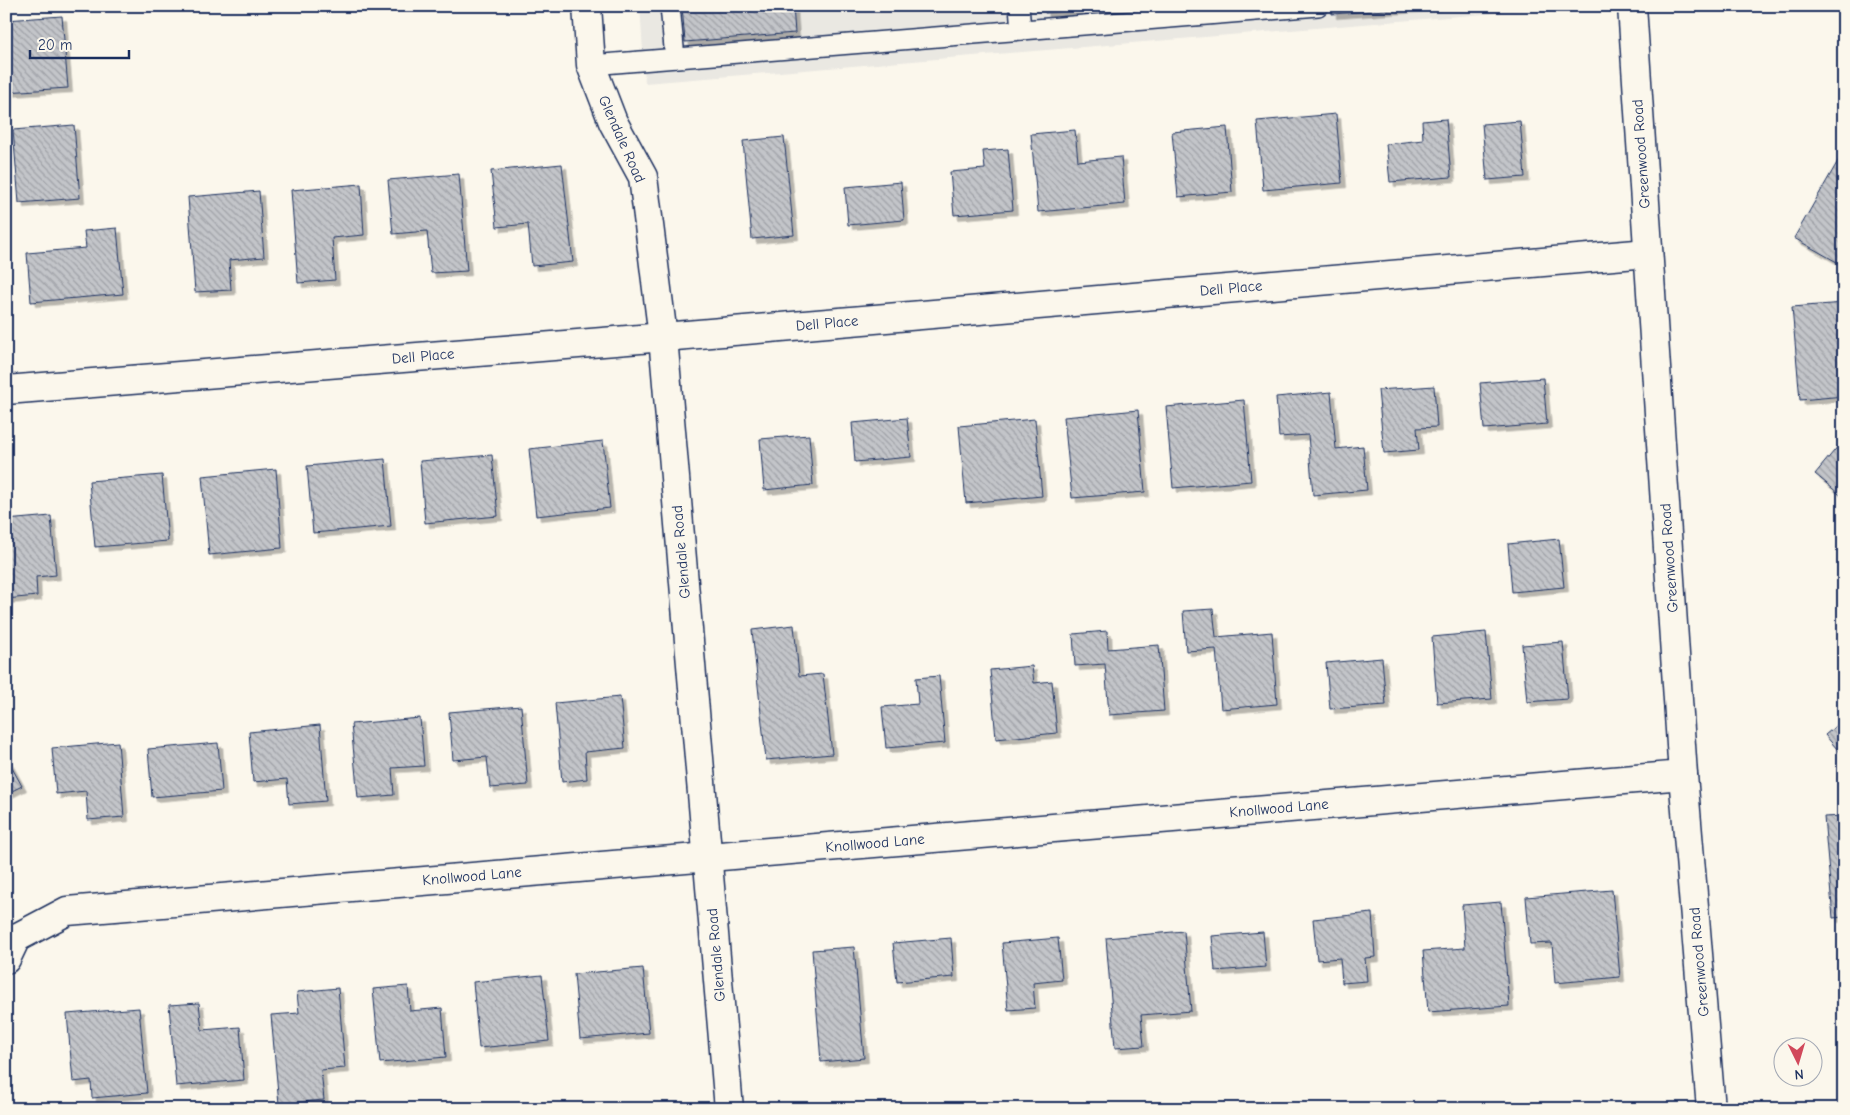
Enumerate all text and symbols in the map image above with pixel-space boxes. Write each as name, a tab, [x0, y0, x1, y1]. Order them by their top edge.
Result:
scale bar	[30, 28, 129, 60]
text: 20 m	[38, 36, 72, 54]
street label: Glendale Road	[595, 93, 649, 185]
street label: Greenwood Road	[1628, 99, 1654, 209]
street label: Dell Place	[1199, 276, 1263, 300]
street label: Dell Place	[795, 311, 859, 335]
street label: Dell Place	[391, 344, 455, 368]
street label: Greenwood Road	[1656, 503, 1682, 613]
street label: Glendale Road	[668, 505, 694, 599]
street label: Knollwood Lane	[1229, 795, 1330, 821]
street label: Knollwood Lane	[825, 830, 926, 856]
street label: Knollwood Lane	[422, 863, 523, 889]
street label: Greenwood Road	[1685, 907, 1713, 1017]
street label: Glendale Road	[703, 908, 729, 1002]
north arrow	[1772, 1038, 1822, 1088]
text: N	[1794, 1066, 1804, 1083]

